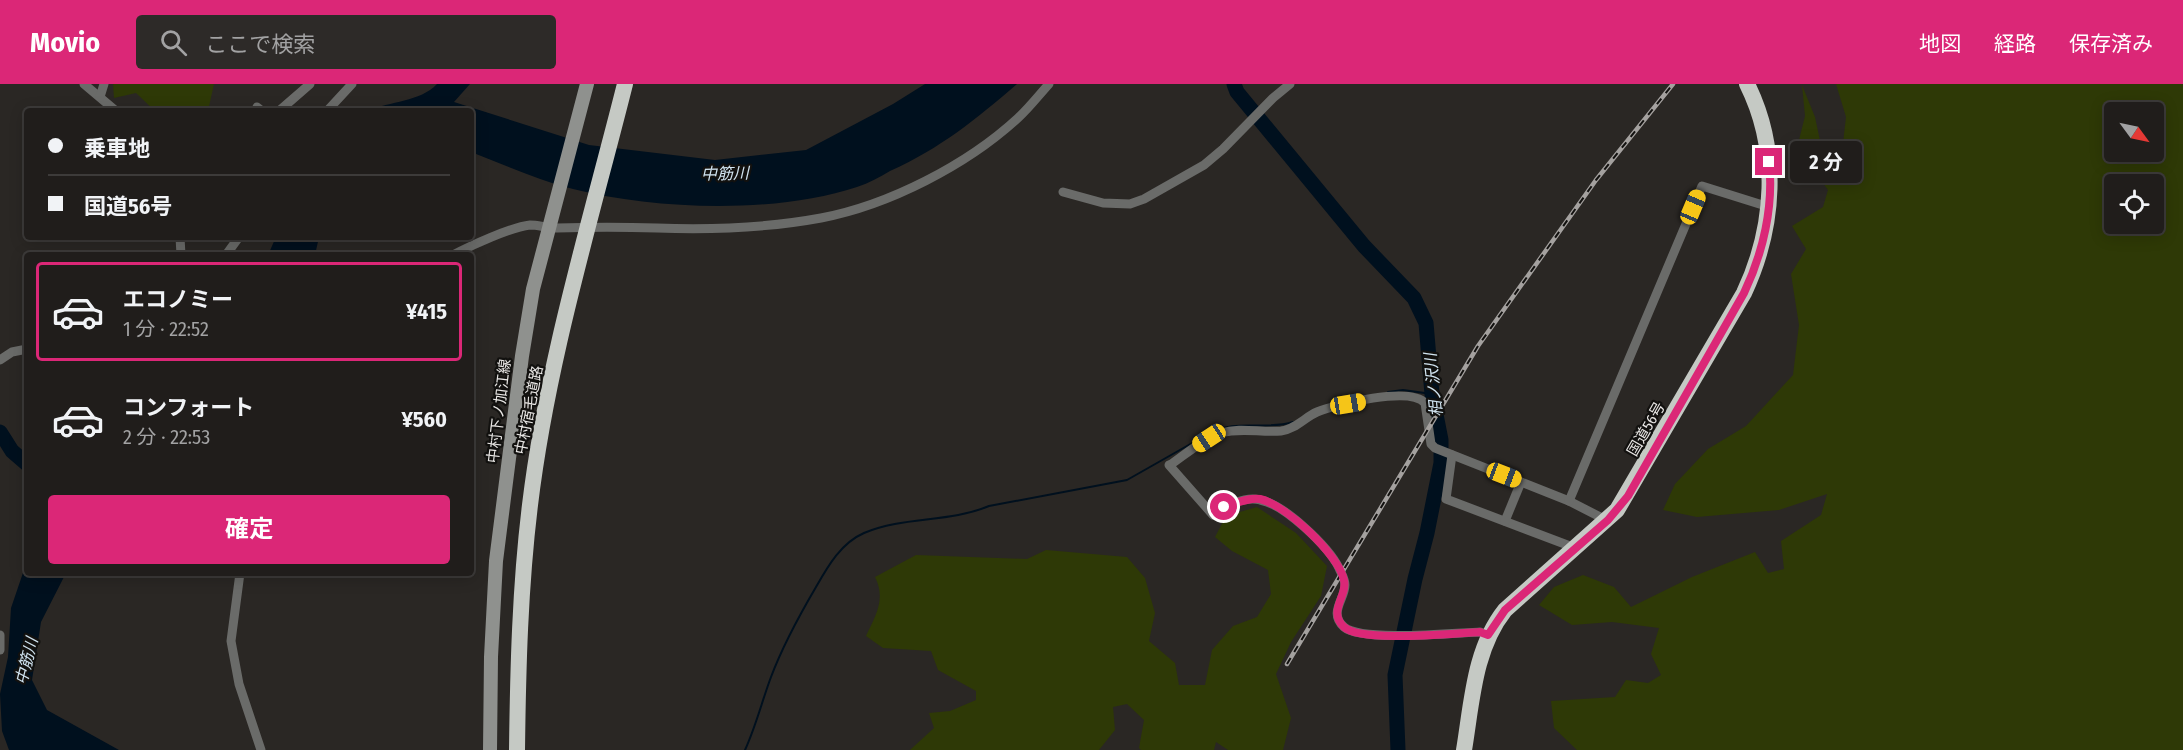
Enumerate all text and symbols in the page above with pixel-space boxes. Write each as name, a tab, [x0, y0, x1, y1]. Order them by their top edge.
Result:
search box	[136, 15, 556, 69]
text: Movio	[30, 26, 100, 59]
icon: search	[157, 26, 190, 59]
text: ここで検索	[205, 31, 315, 58]
text: 地図	[1919, 31, 1961, 57]
text: 経路	[1994, 31, 2036, 57]
text: 保存済み	[2069, 31, 2153, 57]
north arrow	[2104, 102, 2164, 162]
map controls	[2104, 102, 2164, 234]
text: 乗車地	[84, 135, 150, 162]
callout: 2 分	[1790, 141, 1862, 183]
route end	[1755, 148, 1782, 175]
text: 2 分	[1809, 150, 1843, 174]
water label: 中筋川	[701, 164, 751, 183]
button: locate	[2104, 174, 2164, 234]
car	[1678, 187, 1708, 227]
text: 国道56号	[84, 193, 172, 220]
icon: car	[51, 285, 105, 339]
text: エコノミー	[123, 286, 233, 313]
text: ¥415	[406, 298, 447, 325]
text: 1 分 · 22:52	[123, 317, 209, 341]
water label: 相ノ沢川	[1420, 350, 1446, 418]
street label: 中村下ノ加江線	[484, 358, 514, 464]
street label: 中村宿毛道路	[512, 364, 546, 456]
car	[1329, 392, 1367, 416]
icon: car	[51, 393, 105, 447]
text: コンフォート	[123, 394, 254, 421]
street label: 国道56号	[1623, 399, 1669, 459]
text: ¥560	[402, 406, 447, 433]
car	[1189, 421, 1229, 455]
text: 2 分 · 22:53	[123, 425, 210, 449]
car	[1484, 460, 1524, 490]
route start	[1210, 493, 1237, 520]
button: 確定	[48, 495, 450, 564]
water label: 中筋川	[11, 634, 42, 687]

